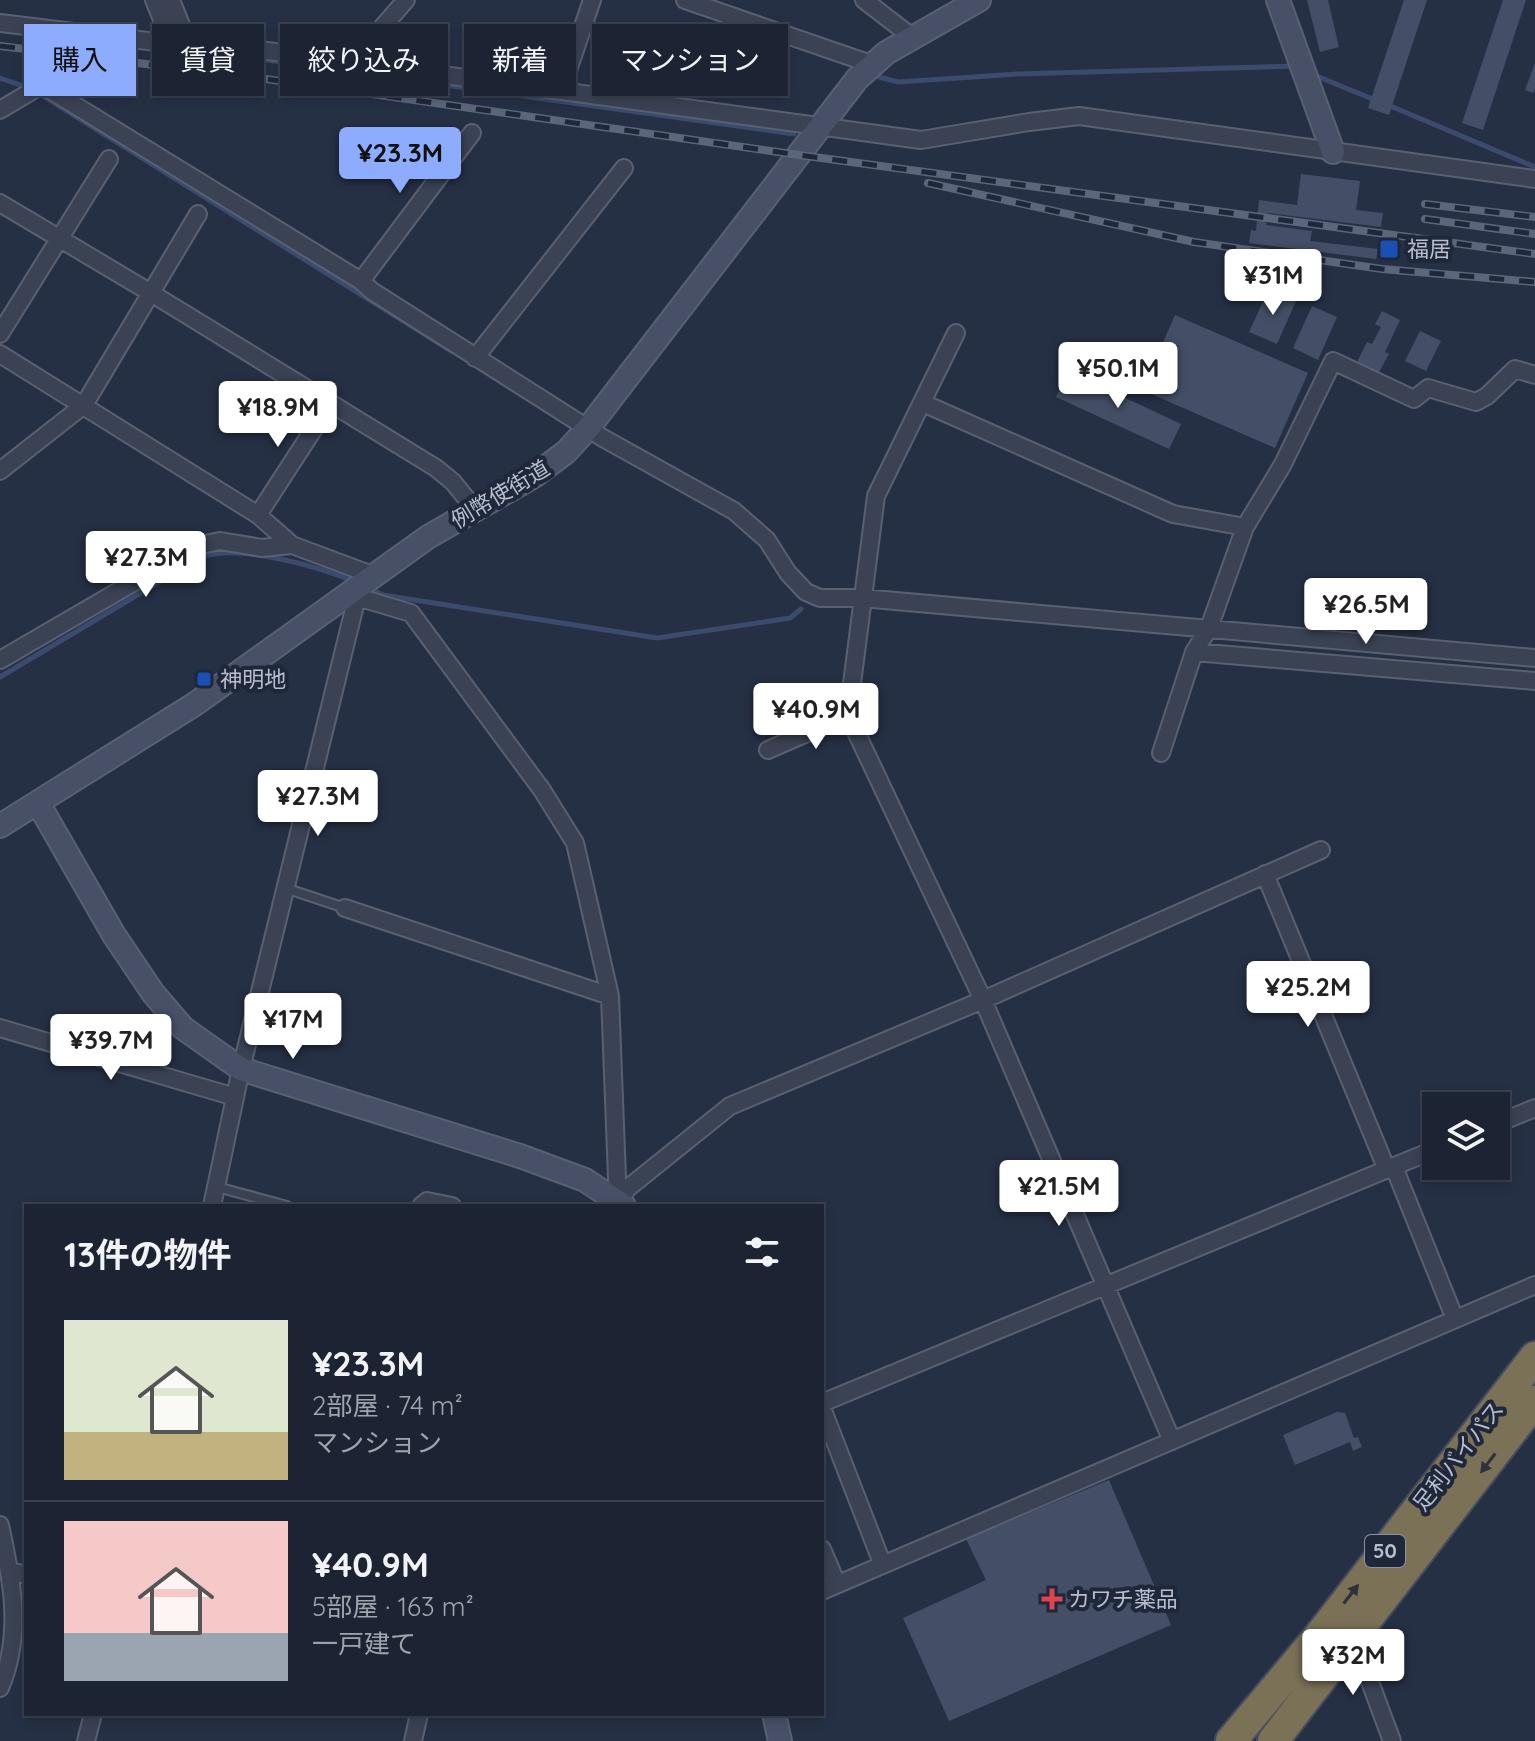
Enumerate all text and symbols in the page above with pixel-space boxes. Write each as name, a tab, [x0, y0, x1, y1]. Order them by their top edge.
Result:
chip: 購入	[24, 24, 136, 96]
chip: 賃貸	[152, 24, 264, 96]
chip: 絞り込み	[280, 24, 448, 96]
chip: 新着	[464, 24, 576, 96]
chip: マンション	[592, 24, 788, 96]
pin: ¥23.3M	[335, 127, 465, 195]
text: ¥23.3M	[357, 136, 443, 169]
place label: 福居	[1407, 235, 1451, 263]
marker: 福居	[1378, 238, 1400, 260]
pin: ¥31M	[1226, 249, 1320, 317]
text: ¥31M	[1243, 258, 1303, 291]
pin: ¥50.1M	[1053, 342, 1183, 410]
text: ¥50.1M	[1076, 351, 1160, 384]
pin: ¥18.9M	[213, 381, 343, 449]
text: ¥18.9M	[237, 390, 319, 423]
street label: 例幣使街道	[446, 454, 554, 534]
pin: ¥27.3M	[81, 531, 211, 599]
text: ¥27.3M	[104, 540, 188, 573]
pin: ¥26.5M	[1301, 578, 1431, 646]
text: ¥26.5M	[1322, 587, 1410, 620]
place label: 神明地	[220, 665, 286, 693]
marker: 神明地	[195, 670, 213, 688]
pin: ¥40.9M	[751, 683, 881, 751]
text: ¥40.9M	[771, 692, 861, 725]
pin: ¥27.3M	[253, 770, 383, 838]
text: ¥27.3M	[276, 779, 360, 812]
pin: ¥25.2M	[1243, 961, 1373, 1029]
text: ¥25.2M	[1265, 970, 1351, 1003]
pin: ¥17M	[246, 993, 340, 1061]
text: ¥17M	[262, 1002, 324, 1035]
pin: ¥39.7M	[46, 1014, 176, 1082]
text: ¥39.7M	[68, 1023, 154, 1056]
map controls	[1422, 1092, 1510, 1180]
button: layers	[1422, 1092, 1510, 1180]
pin: ¥21.5M	[994, 1160, 1124, 1228]
text: ¥21.5M	[1017, 1169, 1101, 1202]
icon: filters	[740, 1230, 784, 1274]
text: 13件の物件	[64, 1233, 231, 1276]
text: ¥23.3M	[312, 1342, 424, 1385]
icon: home	[128, 1352, 224, 1448]
text: 2部屋 · 74 m²	[312, 1389, 463, 1422]
street label: 足利バイパス	[1406, 1396, 1510, 1516]
text: マンション	[312, 1426, 442, 1459]
one-way arrow	[1480, 1453, 1496, 1473]
road number: 50	[1365, 1535, 1405, 1567]
text: ¥40.9M	[312, 1543, 429, 1586]
icon: home	[128, 1553, 224, 1649]
one-way arrow	[1343, 1584, 1359, 1604]
place label: カワチ薬品	[1068, 1585, 1178, 1613]
text: 5部屋 · 163 m²	[312, 1590, 474, 1623]
marker: カワチ薬品	[1043, 1590, 1061, 1608]
text: 一戸建て	[312, 1627, 416, 1660]
pin: ¥32M	[1306, 1629, 1400, 1697]
text: ¥32M	[1320, 1638, 1386, 1671]

